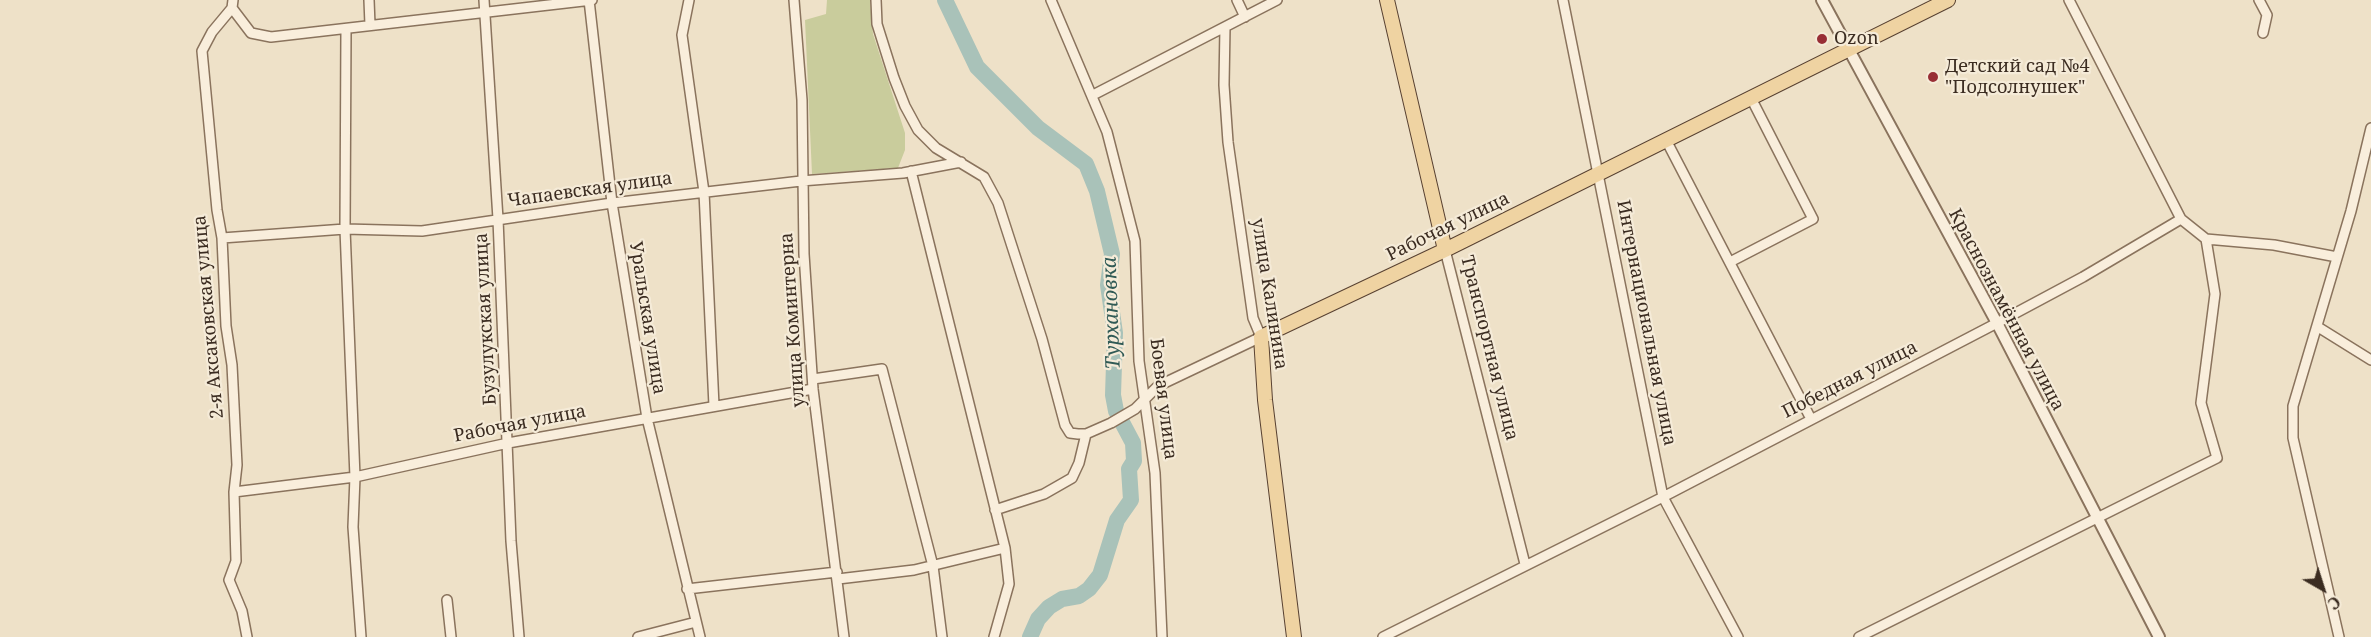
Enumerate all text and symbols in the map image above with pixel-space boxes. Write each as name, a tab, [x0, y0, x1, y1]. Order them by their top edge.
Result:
place label: Ozon	[1834, 28, 1879, 50]
marker: Ozon	[1815, 32, 1829, 46]
place label: Детский сад №4 "Подсолнушек"	[1945, 56, 2089, 98]
marker: Детский сад №4 "Подсолнушек"	[1926, 70, 1940, 84]
street label: Чапаевская улица	[506, 168, 674, 212]
street label: Рабочая улица	[1383, 188, 1513, 266]
street label: Интернациональная улица	[1612, 198, 1680, 448]
street label: Краснознамённая улица	[1943, 205, 2069, 415]
street label: 2-я Аксаковская улица	[189, 214, 229, 420]
street label: улица Калинина	[1246, 217, 1292, 371]
street label: Бузулукская улица	[471, 232, 501, 406]
street label: улица Коминтерна	[776, 232, 810, 408]
street label: Уральская улица	[624, 240, 670, 396]
street label: Транспортная улица	[1456, 253, 1522, 443]
water label: Турхановка	[1098, 256, 1126, 370]
street label: Боевая улица	[1145, 337, 1181, 461]
street label: Победная улица	[1779, 337, 1921, 423]
street label: Рабочая улица	[452, 401, 588, 447]
north arrow	[2293, 559, 2353, 619]
text: С	[2323, 591, 2345, 615]

